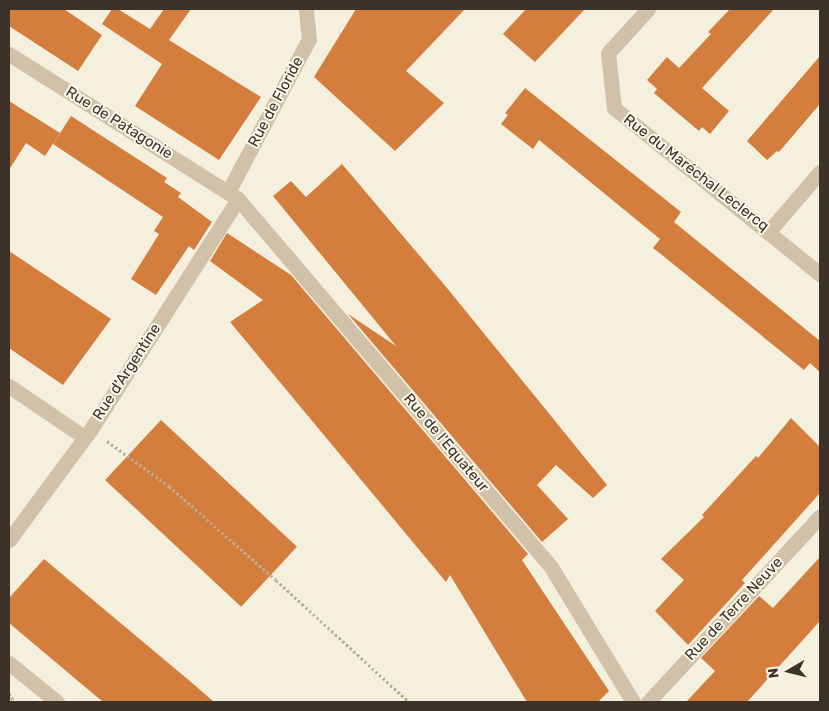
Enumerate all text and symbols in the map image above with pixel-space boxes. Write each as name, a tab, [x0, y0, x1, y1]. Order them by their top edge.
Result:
street label: Rue de Floride	[245, 54, 307, 150]
street label: Rue de Patagonie	[62, 83, 176, 163]
street label: Rue du Maréchal Leclercq	[620, 111, 772, 235]
street label: Rue d'Argentine	[89, 321, 165, 423]
street label: Rue de l'Equateur	[400, 390, 492, 496]
street label: Rue de Terre Neuve	[681, 553, 787, 665]
north arrow	[764, 646, 814, 696]
text: N	[765, 667, 783, 679]

